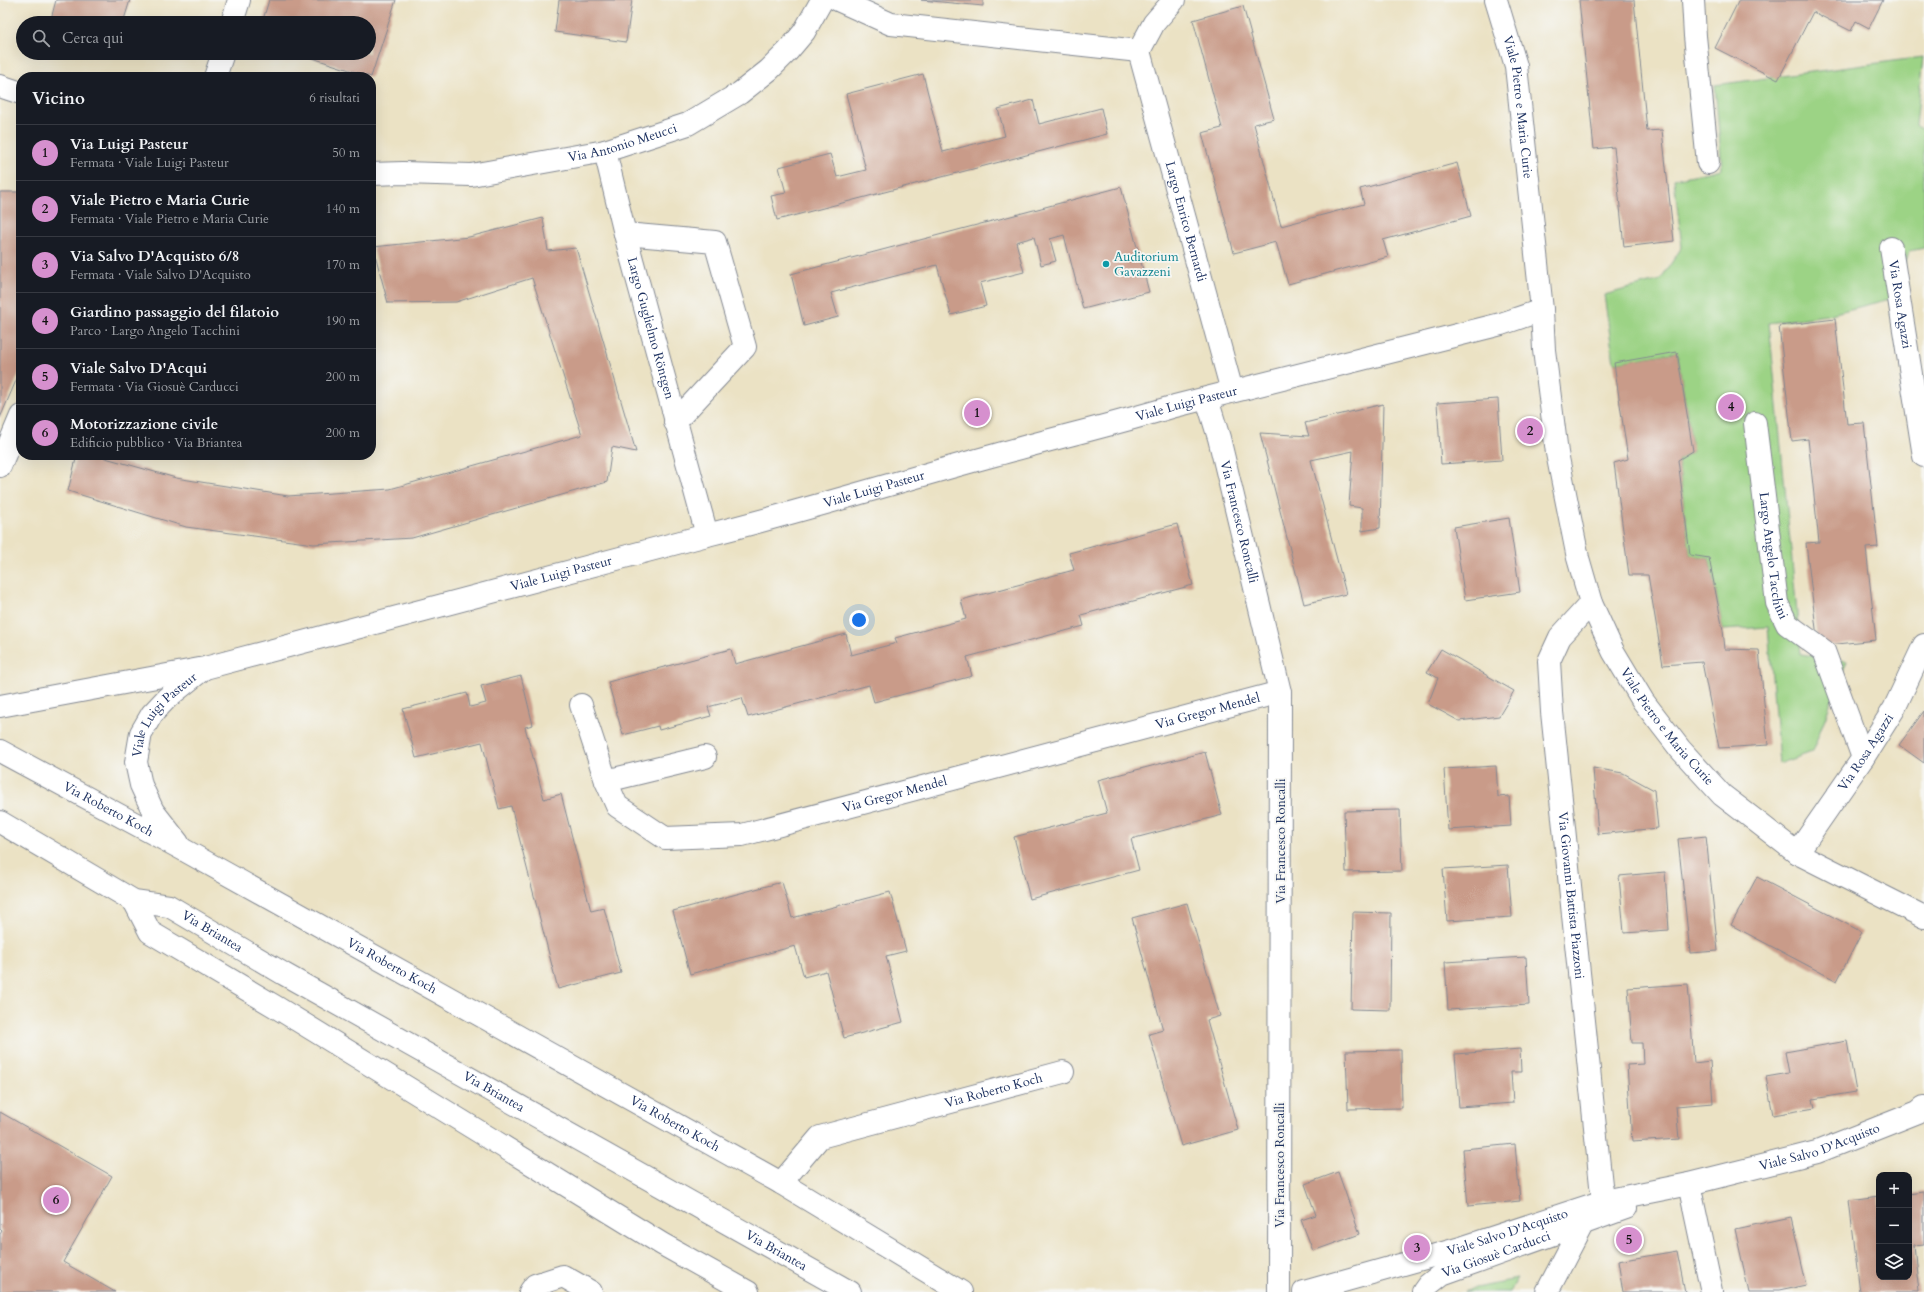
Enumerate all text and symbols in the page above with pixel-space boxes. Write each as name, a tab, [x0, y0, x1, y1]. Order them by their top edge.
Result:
search box	[16, 16, 376, 60]
icon: search	[30, 27, 52, 49]
text: Cerca qui	[62, 28, 124, 48]
street label: Viale Pietro e Maria Curie	[1498, 34, 1537, 180]
text: Vicino	[32, 87, 85, 110]
text: 6 risultati	[309, 89, 360, 107]
street label: Via Antonio Meucci	[567, 119, 680, 166]
text: Via Luigi Pasteur	[70, 134, 188, 154]
text: 1	[42, 144, 48, 162]
text: 50 m	[332, 144, 360, 162]
text: Fermata · Viale Luigi Pasteur	[70, 154, 229, 172]
street label: Largo Enrico Bernardi	[1161, 159, 1211, 284]
text: Viale Pietro e Maria Curie	[70, 190, 250, 210]
text: 2	[42, 200, 48, 218]
text: 140 m	[326, 200, 360, 218]
text: Fermata · Viale Pietro e Maria Curie	[70, 210, 269, 228]
text: Via Salvo D'Acquisto 6/8	[70, 246, 240, 266]
place label: Auditorium Gavazzeni	[1114, 248, 1179, 281]
street label: Largo Guglielmo Röntgen	[623, 255, 679, 402]
text: 3	[42, 256, 48, 274]
text: 170 m	[326, 256, 360, 274]
marker: Auditorium Gavazzeni	[1101, 259, 1111, 269]
street label: Via Rosa Agazzi	[1884, 259, 1916, 350]
text: Fermata · Viale Salvo D'Acquisto	[70, 266, 251, 284]
text: Giardino passaggio del filatoio	[70, 302, 279, 322]
text: 4	[42, 312, 48, 330]
text: 190 m	[326, 312, 360, 330]
text: Parco · Largo Angelo Tacchini	[70, 322, 240, 340]
text: Viale Salvo D'Acqui	[70, 358, 207, 378]
text: 5	[42, 368, 48, 386]
text: 200 m	[326, 368, 360, 386]
text: Fermata · Via Giosuè Carducci	[70, 378, 239, 396]
street label: Viale Luigi Pasteur	[1134, 382, 1239, 426]
pin: 4	[1718, 392, 1744, 422]
pin: 1	[964, 398, 990, 428]
text: Motorizzazione civile	[70, 414, 218, 434]
pin: 2	[1517, 416, 1543, 446]
text: 6	[42, 424, 48, 442]
text: 200 m	[326, 424, 360, 442]
text: Edificio pubblico · Via Briantea	[70, 434, 242, 452]
street label: Via Francesco Roncalli	[1216, 459, 1263, 585]
street label: Viale Luigi Pasteur	[821, 466, 927, 512]
street label: Largo Angelo Tacchini	[1755, 491, 1793, 623]
street label: Viale Luigi Pasteur	[509, 552, 614, 596]
your location	[849, 610, 869, 630]
street label: Viale Pietro e Maria Curie	[1616, 664, 1718, 789]
street label: Viale Luigi Pasteur	[128, 668, 201, 759]
street label: Via Gregor Mendel	[1153, 689, 1263, 734]
street label: Via Rosa Agazzi	[1834, 710, 1898, 795]
street label: Via Gregor Mendel	[840, 772, 950, 817]
street label: Via Roberto Koch	[60, 778, 157, 841]
street label: Via Francesco Roncalli	[1272, 778, 1290, 904]
street label: Via Giovanni Battista Piazzoni	[1553, 811, 1589, 980]
street label: Via Briantea	[178, 906, 246, 957]
street label: Via Roberto Koch	[344, 934, 440, 998]
street label: Via Briantea	[460, 1067, 528, 1117]
street label: Via Roberto Koch	[943, 1069, 1044, 1112]
street label: Via Roberto Koch	[627, 1091, 723, 1156]
street label: Via Francesco Roncalli	[1271, 1102, 1289, 1228]
street label: Viale Salvo D'Acquisto	[1757, 1119, 1882, 1175]
map controls	[1876, 1172, 1912, 1280]
button: +	[1876, 1172, 1912, 1208]
pin: 6	[43, 1185, 69, 1215]
street label: Viale Salvo D'Acquisto	[1445, 1204, 1570, 1260]
button: −	[1876, 1208, 1912, 1244]
pin: 5	[1616, 1225, 1642, 1255]
street label: Via Briantea	[742, 1226, 811, 1275]
street label: Via Giosuè Carducci	[1439, 1227, 1553, 1282]
pin: 3	[1404, 1233, 1430, 1263]
button: layers	[1876, 1244, 1912, 1280]

